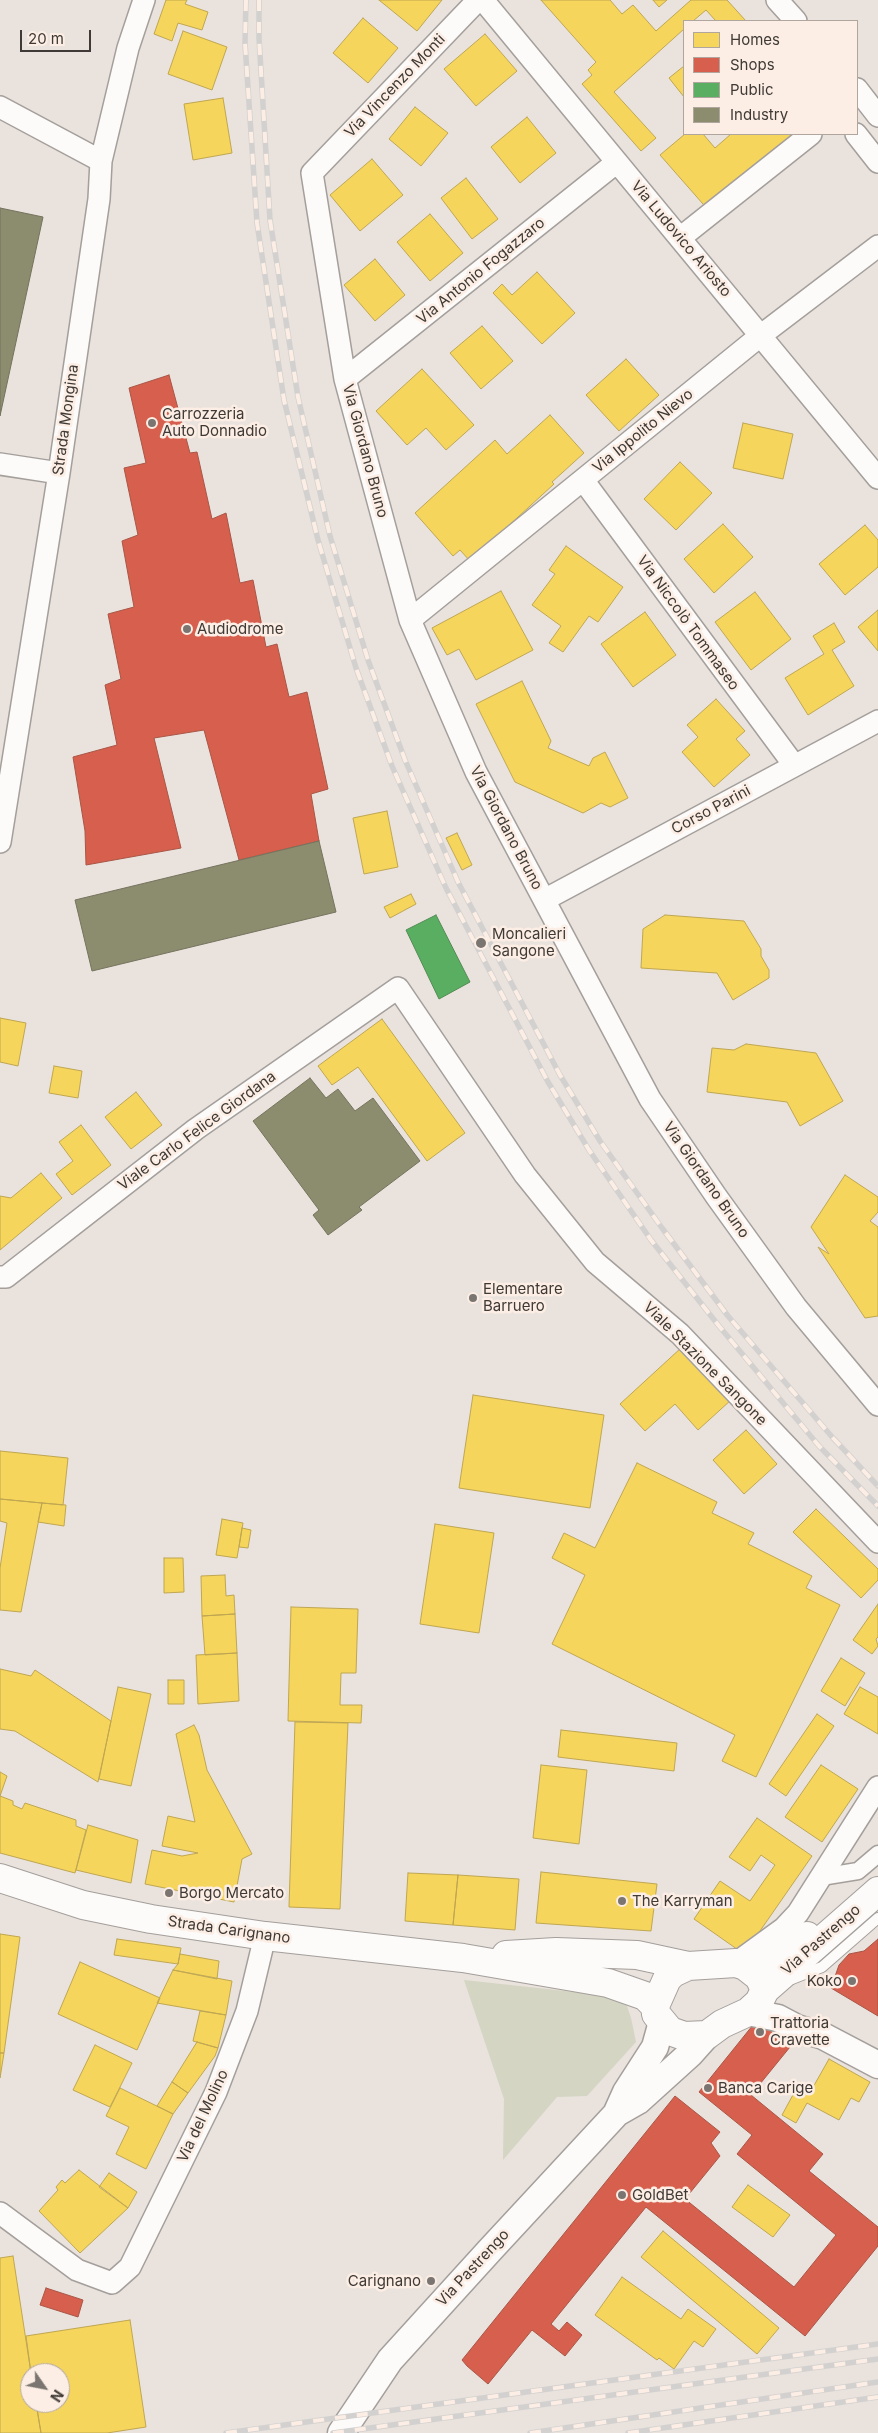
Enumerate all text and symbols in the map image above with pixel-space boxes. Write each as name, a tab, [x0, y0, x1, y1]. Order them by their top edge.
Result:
scale bar	[22, 20, 94, 52]
legend	[683, 20, 858, 135]
text: 20 m	[28, 29, 64, 48]
text: Homes	[730, 30, 780, 49]
street label: Via Vincenzo Monti	[341, 31, 449, 141]
text: Shops	[730, 55, 775, 74]
text: Public	[730, 80, 773, 99]
text: Industry	[730, 105, 788, 124]
street label: Via Ludovico Ariosto	[627, 177, 735, 301]
street label: Via Antonio Fogazzaro	[413, 214, 549, 328]
street label: Strada Mongina	[49, 363, 83, 477]
street label: Via Giordano Bruno	[338, 382, 392, 520]
street label: Via Ippolito Nievo	[589, 385, 697, 477]
place label: Carrozzeria Auto Donnadio	[162, 405, 267, 440]
marker: Carrozzeria Auto Donnadio	[146, 417, 158, 429]
street label: Via Niccolò Tommaseo	[633, 552, 743, 694]
place label: Audiodrome	[197, 620, 283, 638]
marker: Audiodrome	[181, 623, 193, 635]
street label: Via Giordano Bruno	[466, 763, 546, 893]
street label: Corso Parini	[668, 782, 754, 838]
place label: Moncalieri Sangone	[492, 925, 566, 960]
marker: Moncalieri Sangone	[474, 936, 488, 950]
street label: Viale Carlo Felice Giordana	[114, 1068, 280, 1194]
street label: Via Giordano Bruno	[659, 1118, 753, 1242]
place label: Elementare Barruero	[483, 1280, 563, 1315]
marker: Elementare Barruero	[467, 1292, 479, 1304]
street label: Viale Stazione Sangone	[639, 1298, 771, 1430]
place label: Borgo Mercato	[179, 1884, 284, 1902]
marker: Borgo Mercato	[163, 1887, 175, 1899]
place label: The Karryman	[632, 1892, 733, 1910]
marker: The Karryman	[616, 1895, 628, 1907]
street label: Via Pastrengo	[778, 1901, 864, 1979]
street label: Strada Carignano	[167, 1912, 291, 1948]
place label: Koko	[807, 1972, 842, 1990]
marker: Koko	[846, 1975, 858, 1987]
place label: Trattoria Cravette	[770, 2014, 830, 2049]
marker: Trattoria Cravette	[754, 2026, 766, 2038]
street label: Via del Molino	[174, 2067, 232, 2165]
place label: Banca Carige	[718, 2079, 813, 2097]
marker: Banca Carige	[702, 2082, 714, 2094]
place label: GoldBet	[632, 2186, 688, 2204]
marker: GoldBet	[616, 2189, 628, 2201]
street label: Via Pastrengo	[433, 2226, 513, 2310]
place label: Carignano	[348, 2272, 421, 2290]
marker: Carignano	[425, 2275, 437, 2287]
north arrow	[20, 2363, 70, 2413]
text: N	[47, 2387, 67, 2405]

